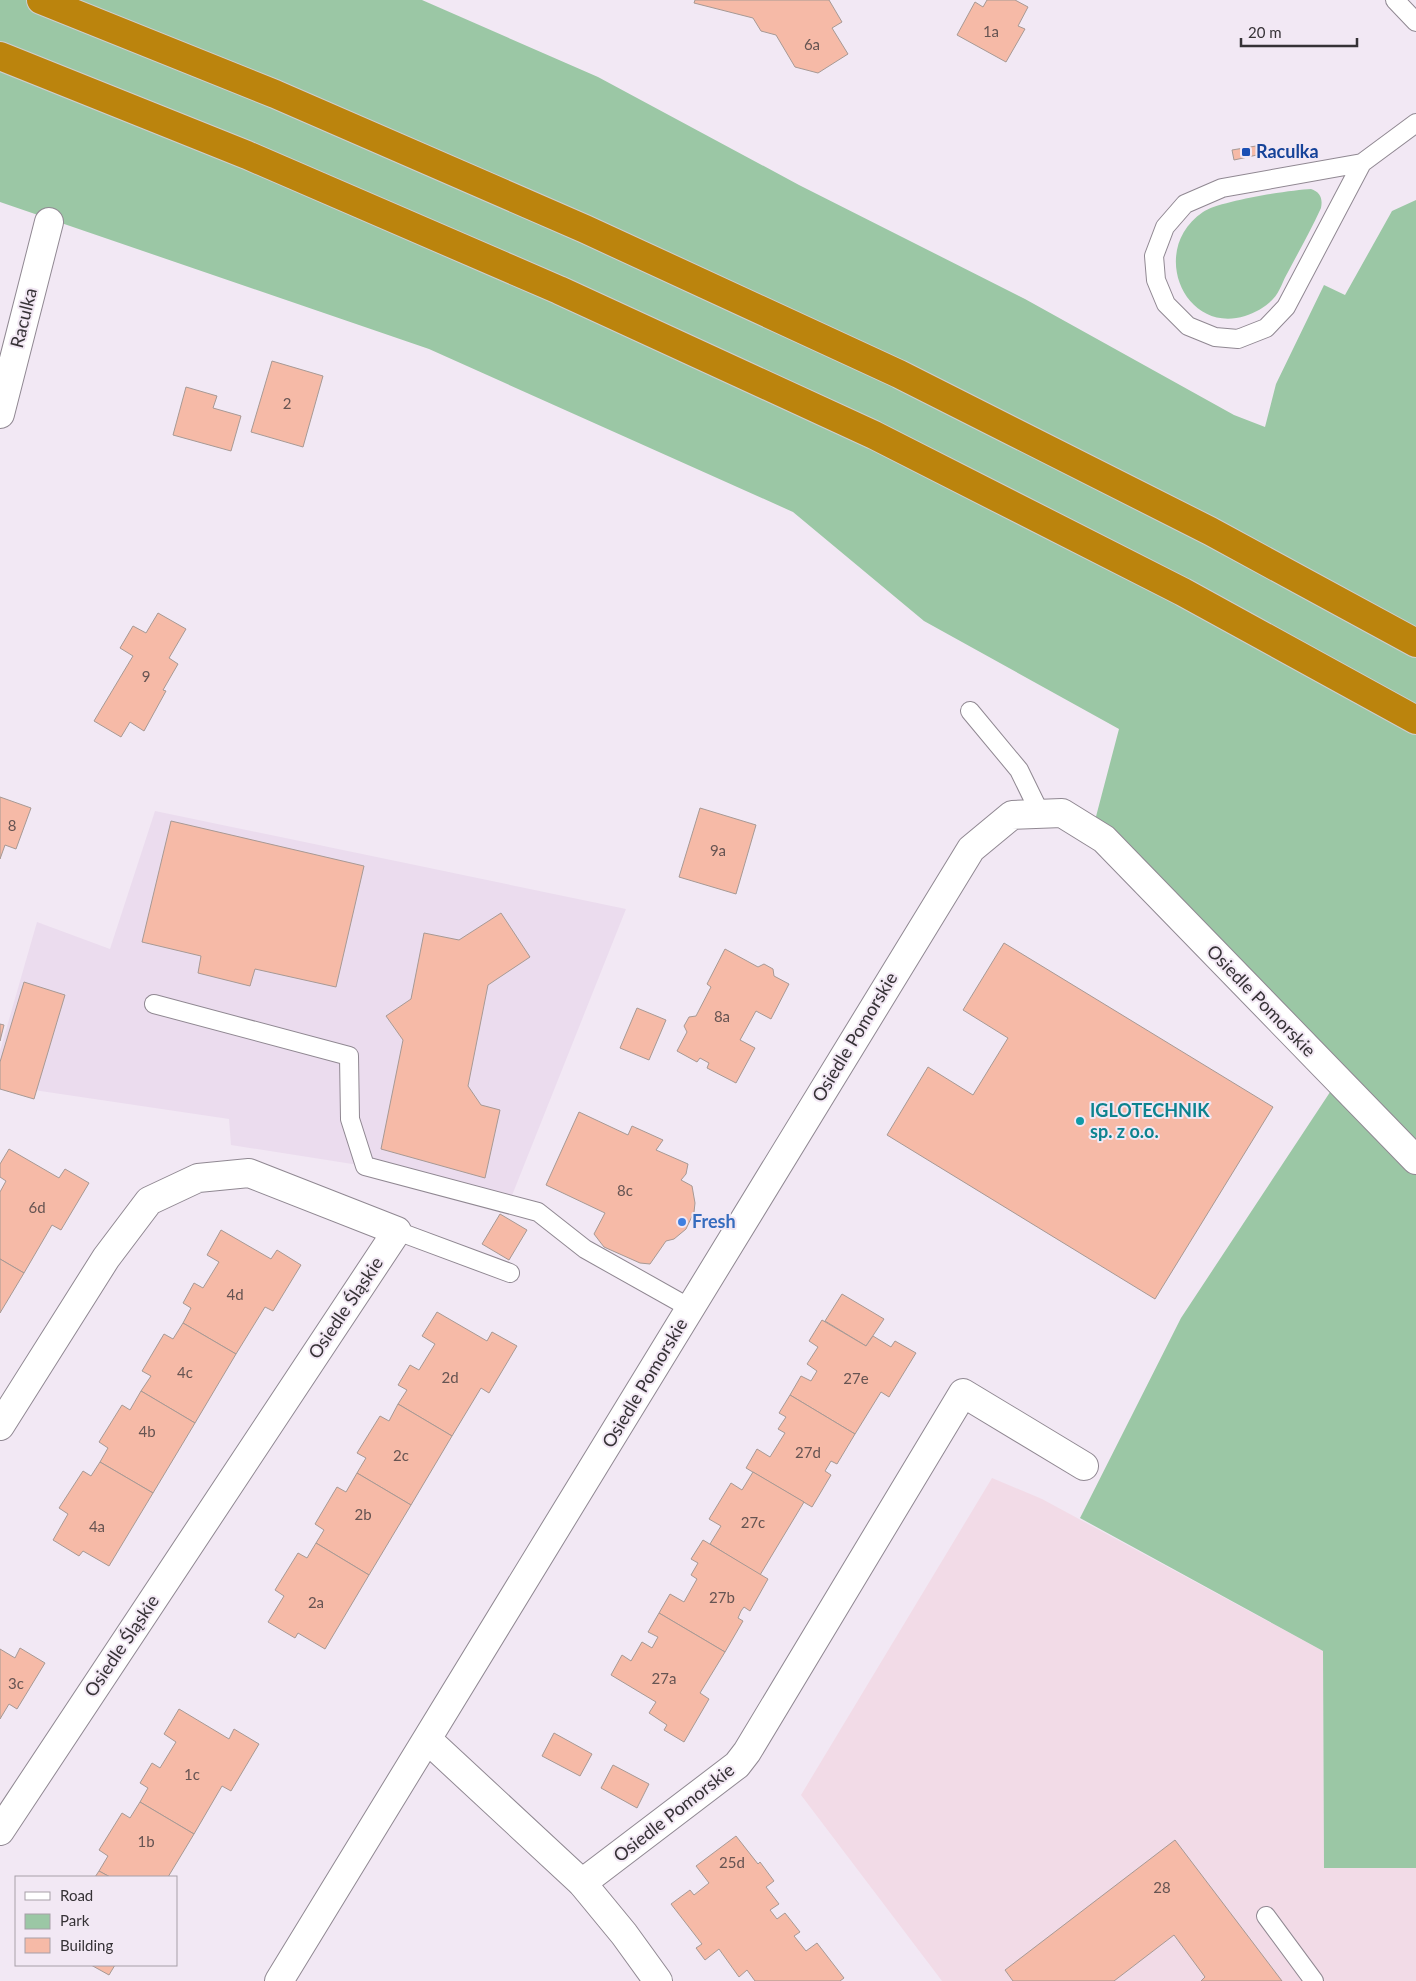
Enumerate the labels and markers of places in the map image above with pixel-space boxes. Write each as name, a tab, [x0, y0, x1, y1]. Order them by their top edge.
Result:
place label: Raculka	[1256, 140, 1319, 162]
marker: Raculka	[1240, 146, 1252, 158]
place label: IGLOTECHNIK sp. z o.o.	[1090, 1099, 1210, 1142]
marker: IGLOTECHNIK sp. z o.o.	[1074, 1115, 1086, 1127]
place label: Fresh	[692, 1210, 736, 1232]
marker: Fresh	[676, 1216, 688, 1228]

